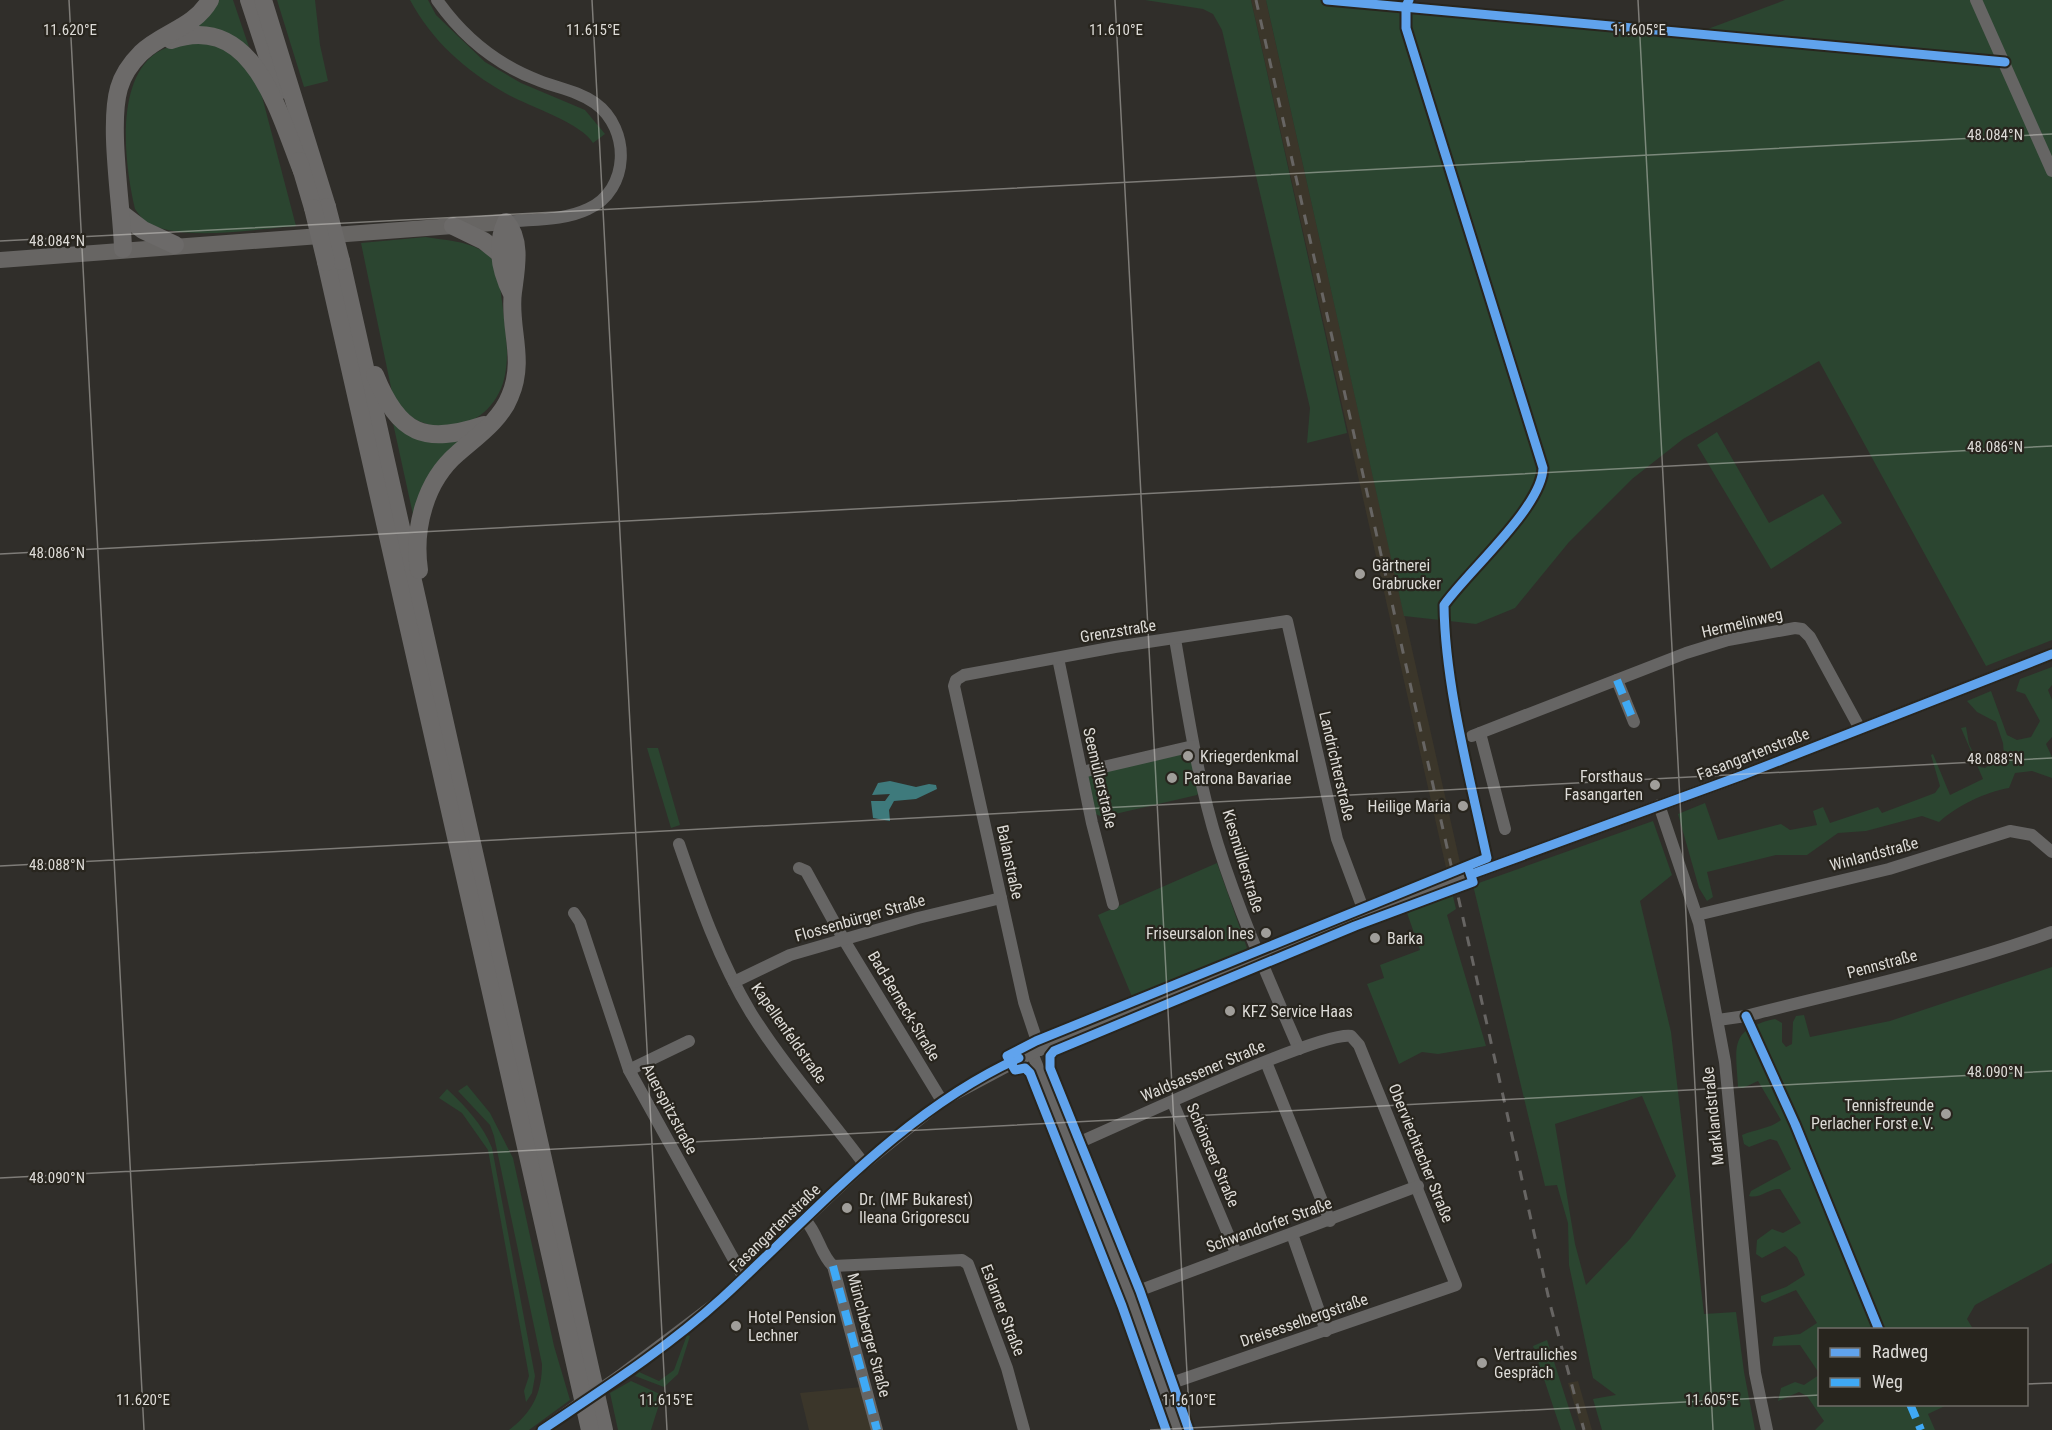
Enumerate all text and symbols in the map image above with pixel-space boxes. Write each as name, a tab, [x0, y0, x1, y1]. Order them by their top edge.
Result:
text: 11.620°E	[43, 21, 97, 39]
text: 11.615°E	[566, 21, 620, 39]
text: 11.610°E	[1089, 21, 1143, 39]
text: 11.605°E	[1612, 21, 1666, 39]
text: 48.084°N	[1967, 126, 2023, 144]
text: 48.084°N	[29, 232, 85, 250]
text: 48.086°N	[1967, 438, 2023, 456]
text: 48.086°N	[29, 544, 85, 562]
place label: Gärtnerei Grabrucker	[1372, 556, 1441, 593]
marker: Gärtnerei Grabrucker	[1353, 567, 1367, 581]
street label: Hermelinweg	[1700, 604, 1784, 642]
street label: Grenzstraße	[1079, 616, 1157, 646]
street label: Landrichterstraße	[1315, 709, 1359, 823]
street label: Fasangartenstraße	[1694, 724, 1812, 784]
street label: Seemüllerstraße	[1079, 726, 1121, 830]
place label: Kriegerdenkmal	[1200, 747, 1299, 766]
marker: Kriegerdenkmal	[1181, 749, 1195, 763]
text: 48.088°N	[1967, 750, 2023, 768]
place label: Forsthaus Fasangarten	[1564, 767, 1643, 804]
place label: Patrona Bavariae	[1184, 769, 1291, 788]
marker: Patrona Bavariae	[1165, 771, 1179, 785]
marker: Forsthaus Fasangarten	[1648, 778, 1662, 792]
place label: Heilige Maria	[1368, 797, 1451, 816]
marker: Heilige Maria	[1456, 799, 1470, 813]
street label: Kiesmüllerstraße	[1218, 807, 1268, 915]
street label: Balanstraße	[993, 823, 1027, 901]
street label: Winlandstraße	[1828, 833, 1920, 875]
text: 48.088°N	[29, 856, 85, 874]
street label: Flossenbürger Straße	[793, 890, 927, 946]
place label: Friseursalon Ines	[1146, 924, 1254, 943]
marker: Friseursalon Ines	[1259, 926, 1273, 940]
place label: Barka	[1387, 929, 1423, 948]
marker: Barka	[1368, 931, 1382, 945]
street label: Pennstraße	[1845, 946, 1919, 982]
street label: Bad-Berneck-Straße	[864, 948, 944, 1064]
street label: Kapellenfeldstraße	[747, 979, 831, 1087]
place label: KFZ Service Haas	[1242, 1002, 1353, 1021]
marker: KFZ Service Haas	[1223, 1004, 1237, 1018]
street label: Waldsassener Straße	[1138, 1036, 1268, 1106]
street label: Auerspitzstraße	[638, 1060, 702, 1158]
text: 48.090°N	[1967, 1063, 2023, 1081]
street label: Marklandstraße	[1698, 1066, 1728, 1166]
street label: Oberviechtacher Straße	[1385, 1081, 1457, 1225]
place label: Tennisfreunde Perlacher Forst e.V.	[1811, 1096, 1934, 1133]
street label: Schönseer Straße	[1183, 1100, 1243, 1210]
marker: Tennisfreunde Perlacher Forst e.V.	[1939, 1107, 1953, 1121]
text: 48.090°N	[29, 1169, 85, 1187]
street label: Fasangartenstraße	[726, 1180, 824, 1276]
place label: Dr. (IMF Bukarest) Ileana Grigorescu	[859, 1190, 973, 1227]
street label: Schwandorfer Straße	[1204, 1193, 1334, 1257]
marker: Dr. (IMF Bukarest) Ileana Grigorescu	[840, 1201, 854, 1215]
street label: Eslarner Straße	[977, 1262, 1029, 1358]
street label: Münchberger Straße	[843, 1271, 895, 1399]
street label: Dreisesselbergstraße	[1238, 1289, 1370, 1351]
place label: Hotel Pension Lechner	[748, 1308, 836, 1345]
marker: Hotel Pension Lechner	[729, 1319, 743, 1333]
legend	[1818, 1328, 2028, 1406]
text: Radweg	[1872, 1341, 1928, 1362]
place label: Vertrauliches Gespräch	[1494, 1345, 1577, 1382]
marker: Vertrauliches Gespräch	[1475, 1356, 1489, 1370]
text: Weg	[1872, 1371, 1903, 1392]
text: 11.620°E	[116, 1391, 170, 1409]
text: 11.615°E	[639, 1391, 693, 1409]
text: 11.610°E	[1162, 1391, 1216, 1409]
text: 11.605°E	[1685, 1391, 1739, 1409]

